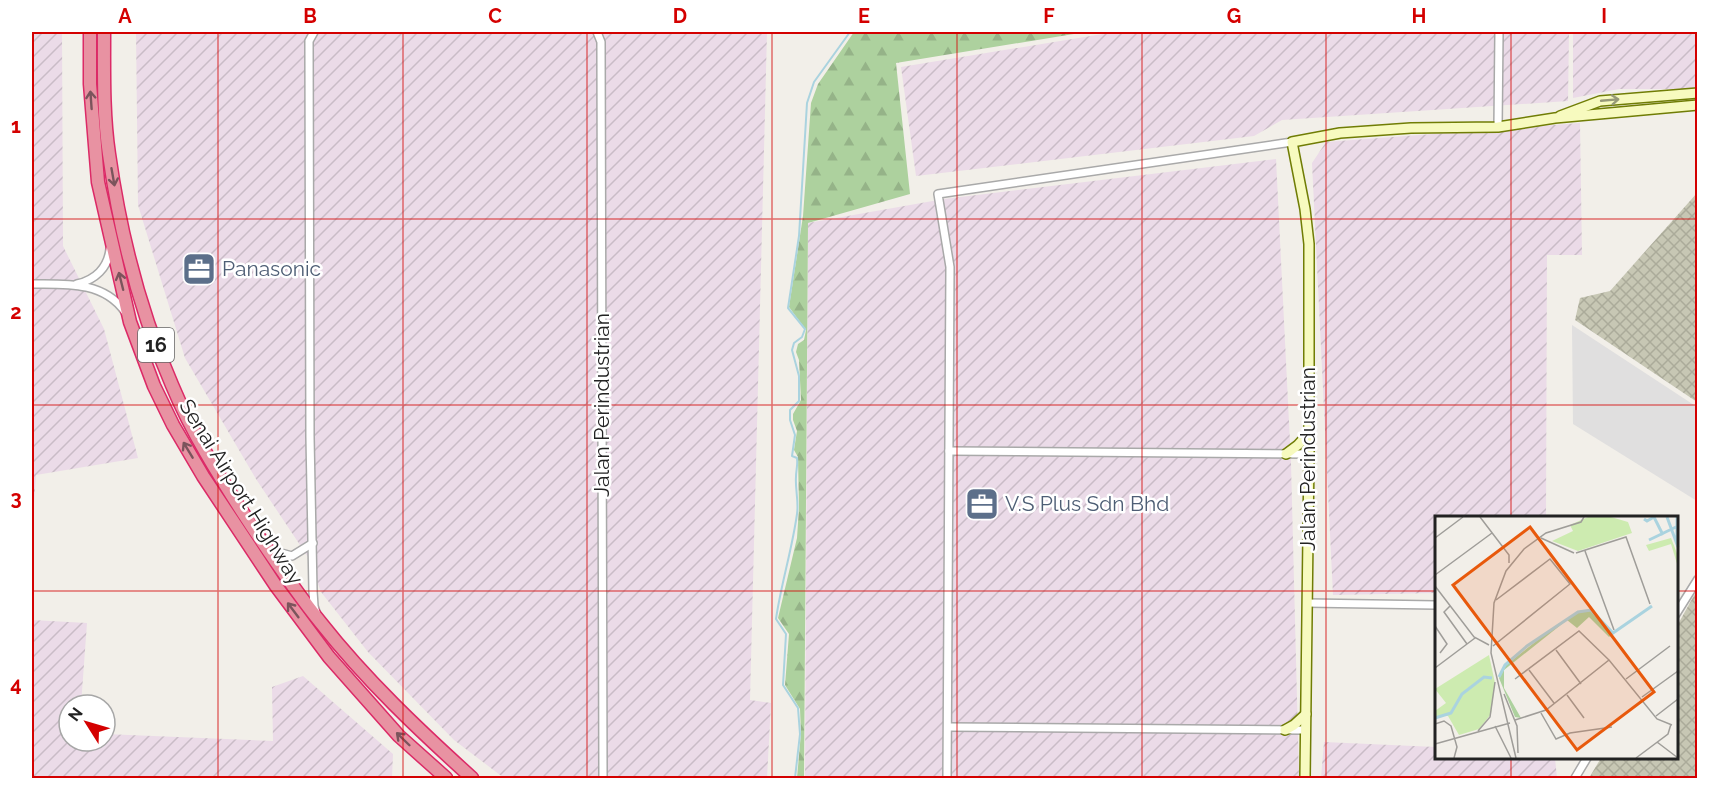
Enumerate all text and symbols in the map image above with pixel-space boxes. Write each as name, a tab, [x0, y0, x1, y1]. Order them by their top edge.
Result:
text: A	[118, 4, 132, 28]
text: B	[303, 4, 317, 28]
text: C	[488, 4, 502, 28]
text: D	[673, 4, 687, 28]
text: E	[858, 4, 870, 28]
text: F	[1043, 4, 1055, 28]
text: G	[1227, 4, 1241, 28]
text: H	[1412, 4, 1426, 28]
text: I	[1601, 4, 1607, 28]
one-way arrow	[85, 91, 96, 111]
one-way arrow	[1600, 94, 1620, 105]
text: 1	[11, 114, 21, 138]
one-way arrow	[108, 167, 119, 187]
office icon: Panasonic	[181, 251, 217, 287]
place label: Panasonic	[222, 256, 321, 281]
one-way arrow	[115, 272, 127, 291]
text: 2	[10, 300, 22, 324]
street label: Jalan Perindustrian	[589, 313, 614, 497]
road number: 16	[138, 328, 174, 362]
street label: Jalan Perindustrian	[1295, 367, 1320, 551]
street label: Senai Airport Highway	[174, 394, 309, 589]
one-way arrow	[181, 442, 193, 459]
text: 3	[10, 486, 22, 510]
office icon: V.S Plus Sdn Bhd	[964, 486, 1000, 522]
place label: V.S Plus Sdn Bhd	[1005, 491, 1169, 516]
inset map	[1435, 516, 1678, 759]
one-way arrow	[287, 602, 300, 618]
text: 4	[10, 672, 22, 696]
north arrow	[57, 693, 117, 753]
text: N	[64, 704, 87, 725]
one-way arrow	[395, 732, 410, 746]

